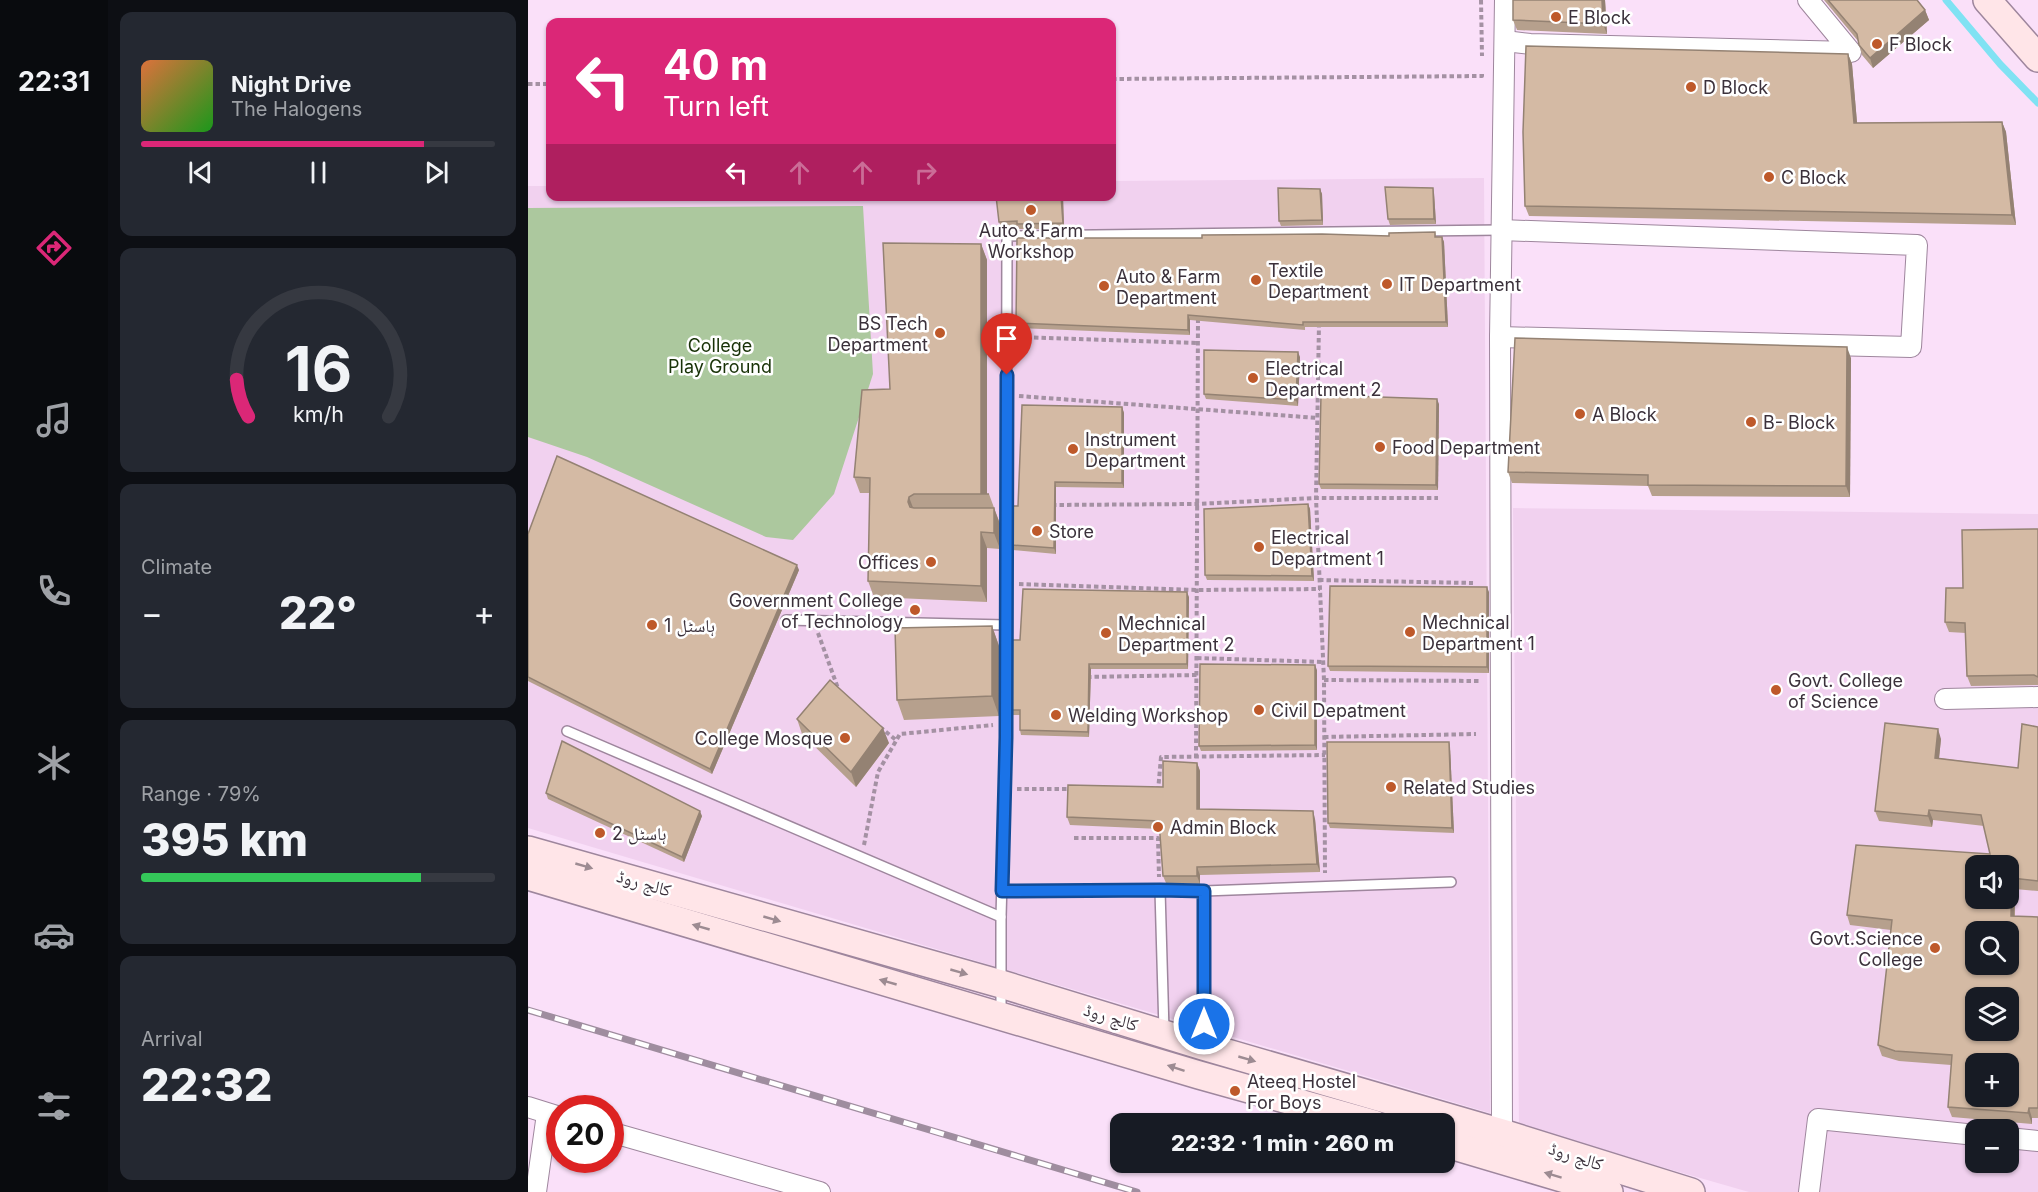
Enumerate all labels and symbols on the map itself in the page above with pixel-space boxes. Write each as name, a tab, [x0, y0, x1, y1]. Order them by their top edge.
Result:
place label: E Block	[1568, 7, 1631, 28]
marker: E Block	[1549, 10, 1563, 24]
place label: F Block	[1889, 34, 1952, 55]
marker: F Block	[1870, 37, 1884, 51]
place label: D Block	[1703, 77, 1768, 98]
marker: D Block	[1684, 80, 1698, 94]
place label: C Block	[1781, 167, 1846, 188]
marker: C Block	[1762, 170, 1776, 184]
marker: Auto & Farm Workshop	[1024, 203, 1038, 217]
place label: Auto & Farm Workshop	[979, 220, 1083, 262]
place label: Textile Department	[1268, 260, 1369, 302]
place label: Auto & Farm Department	[1116, 266, 1220, 308]
marker: Textile Department	[1249, 273, 1263, 287]
place label: IT Department	[1399, 274, 1521, 295]
marker: IT Department	[1380, 277, 1394, 291]
marker: Auto & Farm Department	[1097, 279, 1111, 293]
place label: BS Tech Department	[827, 313, 928, 355]
pin	[981, 313, 1032, 375]
marker: BS Tech Department	[933, 326, 947, 340]
park label: College Play Ground	[668, 335, 772, 377]
place label: Electrical Department 2	[1265, 358, 1382, 400]
marker: Electrical Department 2	[1246, 371, 1260, 385]
place label: A Block	[1592, 404, 1657, 425]
marker: A Block	[1573, 407, 1587, 421]
place label: B- Block	[1763, 412, 1835, 433]
marker: B- Block	[1744, 415, 1758, 429]
place label: Instrument Department	[1085, 429, 1186, 471]
place label: Food Department	[1392, 437, 1540, 458]
marker: Food Department	[1373, 440, 1387, 454]
marker: Instrument Department	[1066, 442, 1080, 456]
place label: Store	[1049, 521, 1094, 542]
marker: Store	[1030, 524, 1044, 538]
place label: Electrical Department 1	[1271, 527, 1384, 569]
marker: Electrical Department 1	[1252, 540, 1266, 554]
place label: Offices	[858, 552, 919, 573]
marker: Offices	[924, 555, 938, 569]
place label: Government College of Technology	[729, 590, 903, 632]
marker: Government College of Technology	[908, 603, 922, 617]
place label: Mechnical Department 1	[1422, 612, 1535, 654]
place label: Mechnical Department 2	[1118, 613, 1235, 655]
place label: ہاسٹل 1	[664, 615, 715, 637]
marker: ہاسٹل 1	[645, 618, 659, 632]
marker: Mechnical Department 1	[1403, 625, 1417, 639]
marker: Mechnical Department 2	[1099, 626, 1113, 640]
place label: Govt. College of Science	[1788, 670, 1903, 712]
marker: Govt. College of Science	[1769, 683, 1783, 697]
place label: Civil Depatment	[1271, 700, 1406, 721]
marker: Civil Depatment	[1252, 703, 1266, 717]
place label: Welding Workshop	[1068, 705, 1228, 726]
marker: Welding Workshop	[1049, 708, 1063, 722]
place label: College Mosque	[695, 728, 833, 749]
marker: College Mosque	[838, 731, 852, 745]
place label: Related Studies	[1403, 777, 1535, 798]
marker: Related Studies	[1384, 780, 1398, 794]
place label: Admin Block	[1170, 817, 1276, 838]
marker: Admin Block	[1151, 820, 1165, 834]
place label: ہاسٹل 2	[612, 823, 667, 845]
marker: ہاسٹل 2	[593, 826, 607, 840]
one-way arrow	[575, 861, 593, 871]
street label: کالج روڈ	[614, 865, 674, 903]
one-way arrow	[763, 915, 781, 924]
one-way arrow	[692, 922, 710, 931]
place label: Govt.Science College	[1810, 928, 1923, 970]
marker: Govt.Science College	[1928, 941, 1942, 955]
one-way arrow	[951, 968, 969, 977]
one-way arrow	[879, 977, 897, 986]
position arrow	[1172, 992, 1236, 1056]
street label: کالج روڈ	[1081, 999, 1141, 1037]
one-way arrow	[1238, 1054, 1256, 1064]
one-way arrow	[1167, 1062, 1185, 1072]
place label: Ateeq Hostel For Boys	[1247, 1071, 1356, 1113]
marker: Ateeq Hostel For Boys	[1228, 1084, 1242, 1098]
speed limit sign: 20	[546, 1095, 624, 1173]
street label: کالج روڈ	[1546, 1137, 1606, 1177]
one-way arrow	[1544, 1170, 1562, 1179]

